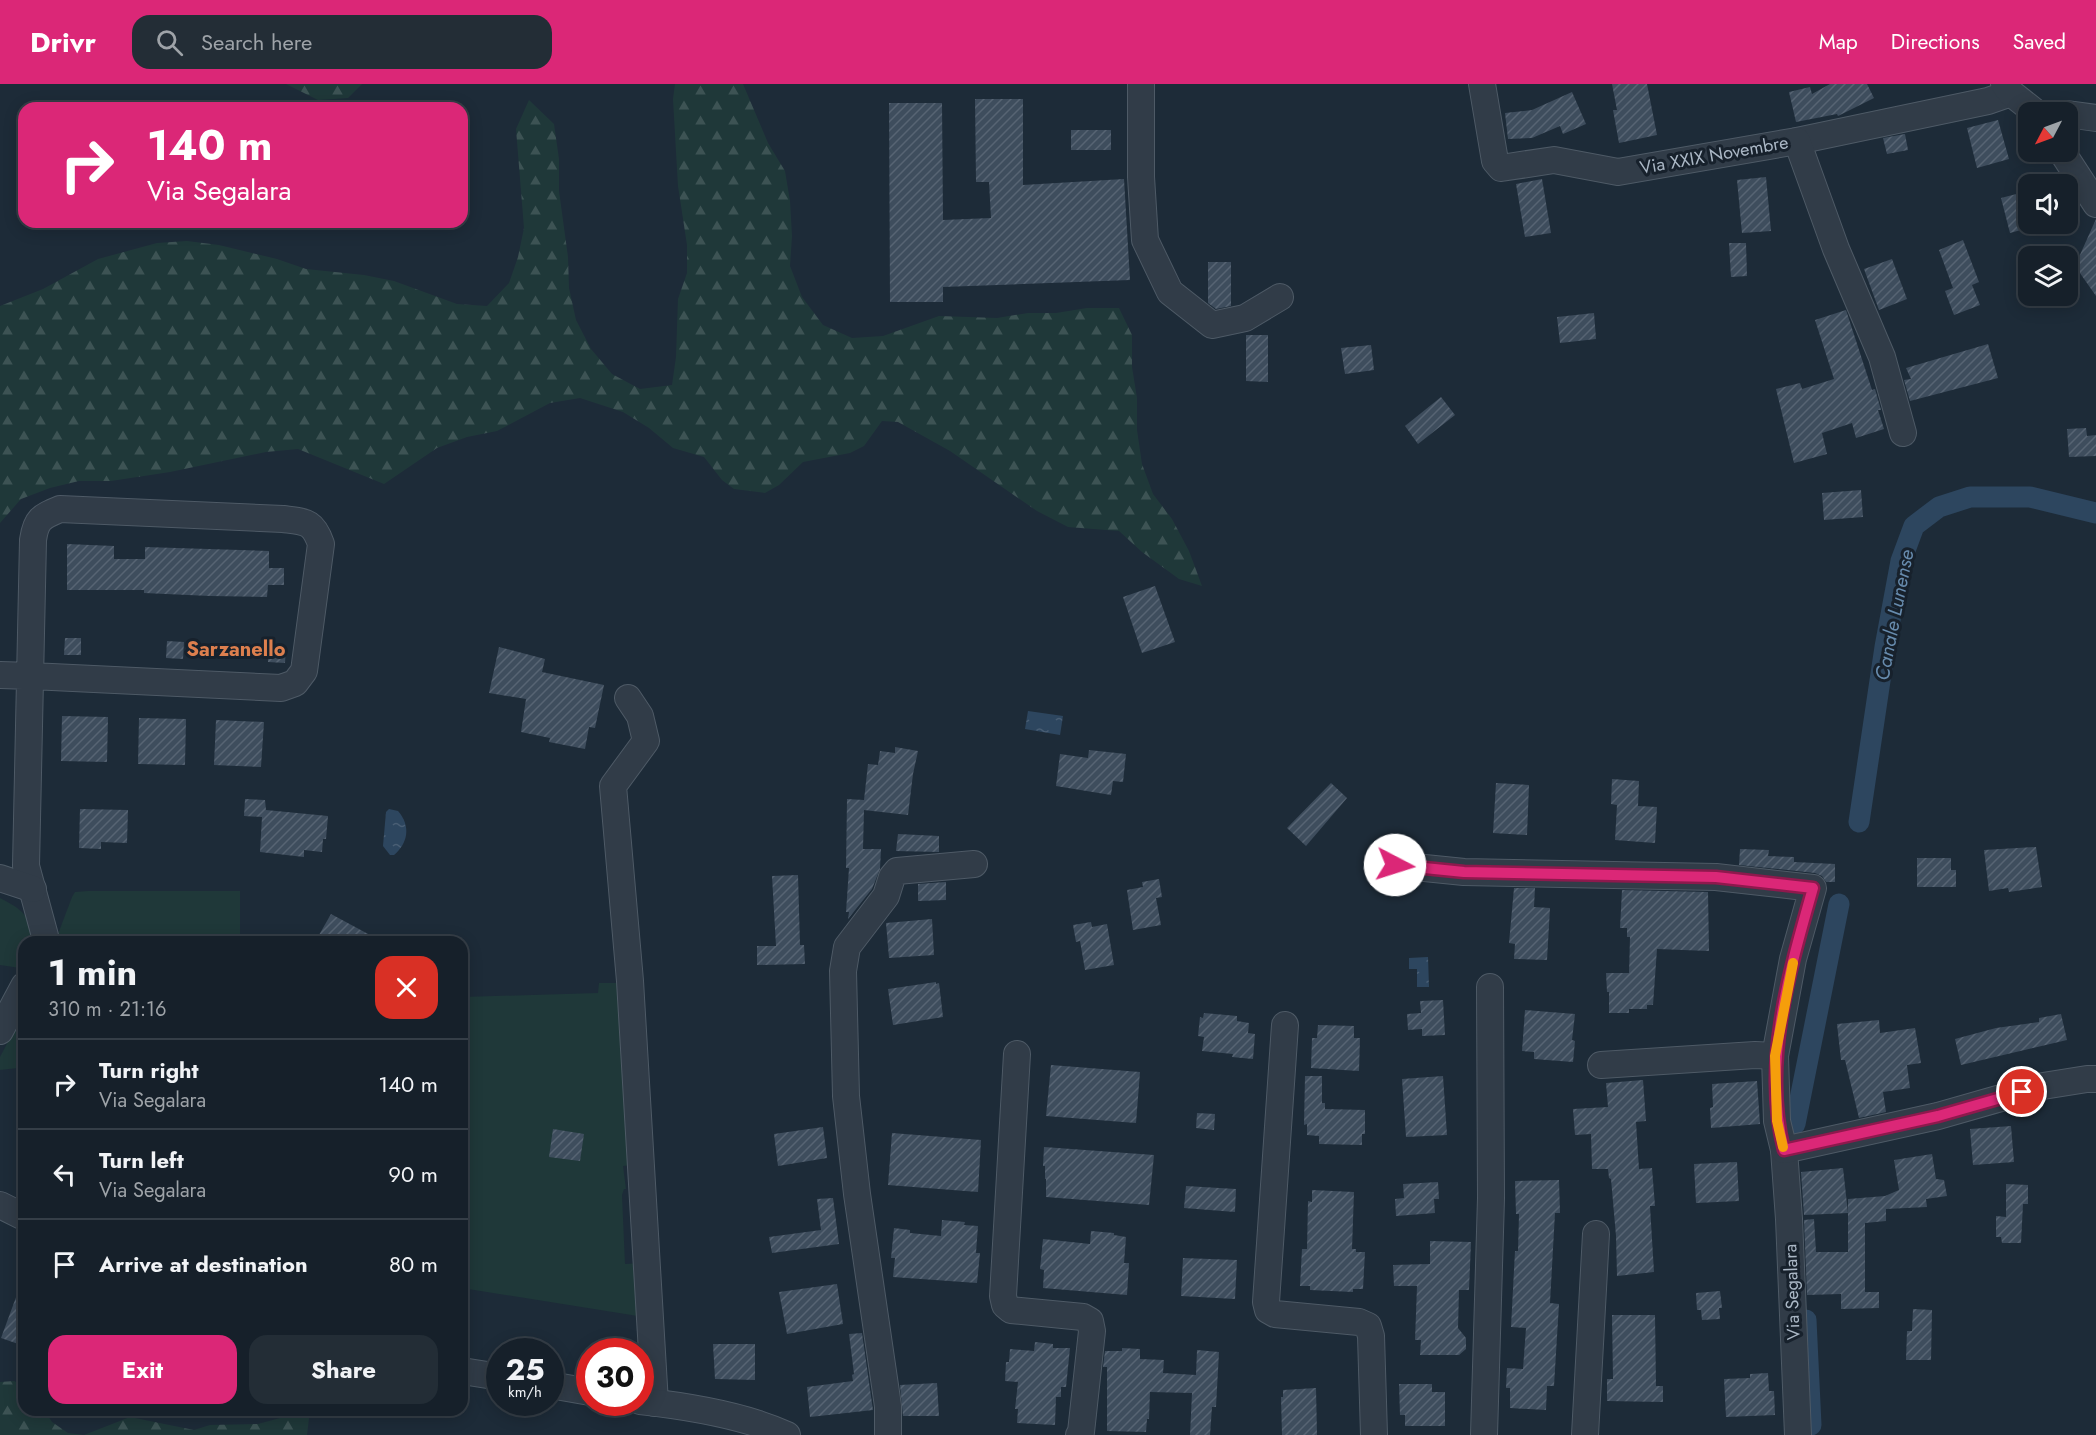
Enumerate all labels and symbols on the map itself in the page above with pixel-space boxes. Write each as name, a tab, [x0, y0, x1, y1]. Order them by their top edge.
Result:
north arrow	[2018, 102, 2078, 162]
street label: Via XXIX Novembre	[1638, 129, 1790, 181]
water label: Canale Lunense	[1868, 547, 1921, 683]
district label: Sarzanello	[187, 635, 286, 664]
position arrow	[1363, 833, 1427, 897]
pin	[1996, 1066, 2047, 1117]
street label: Via Segalara	[1777, 1243, 1807, 1341]
speed limit sign: 30	[576, 1338, 654, 1416]

